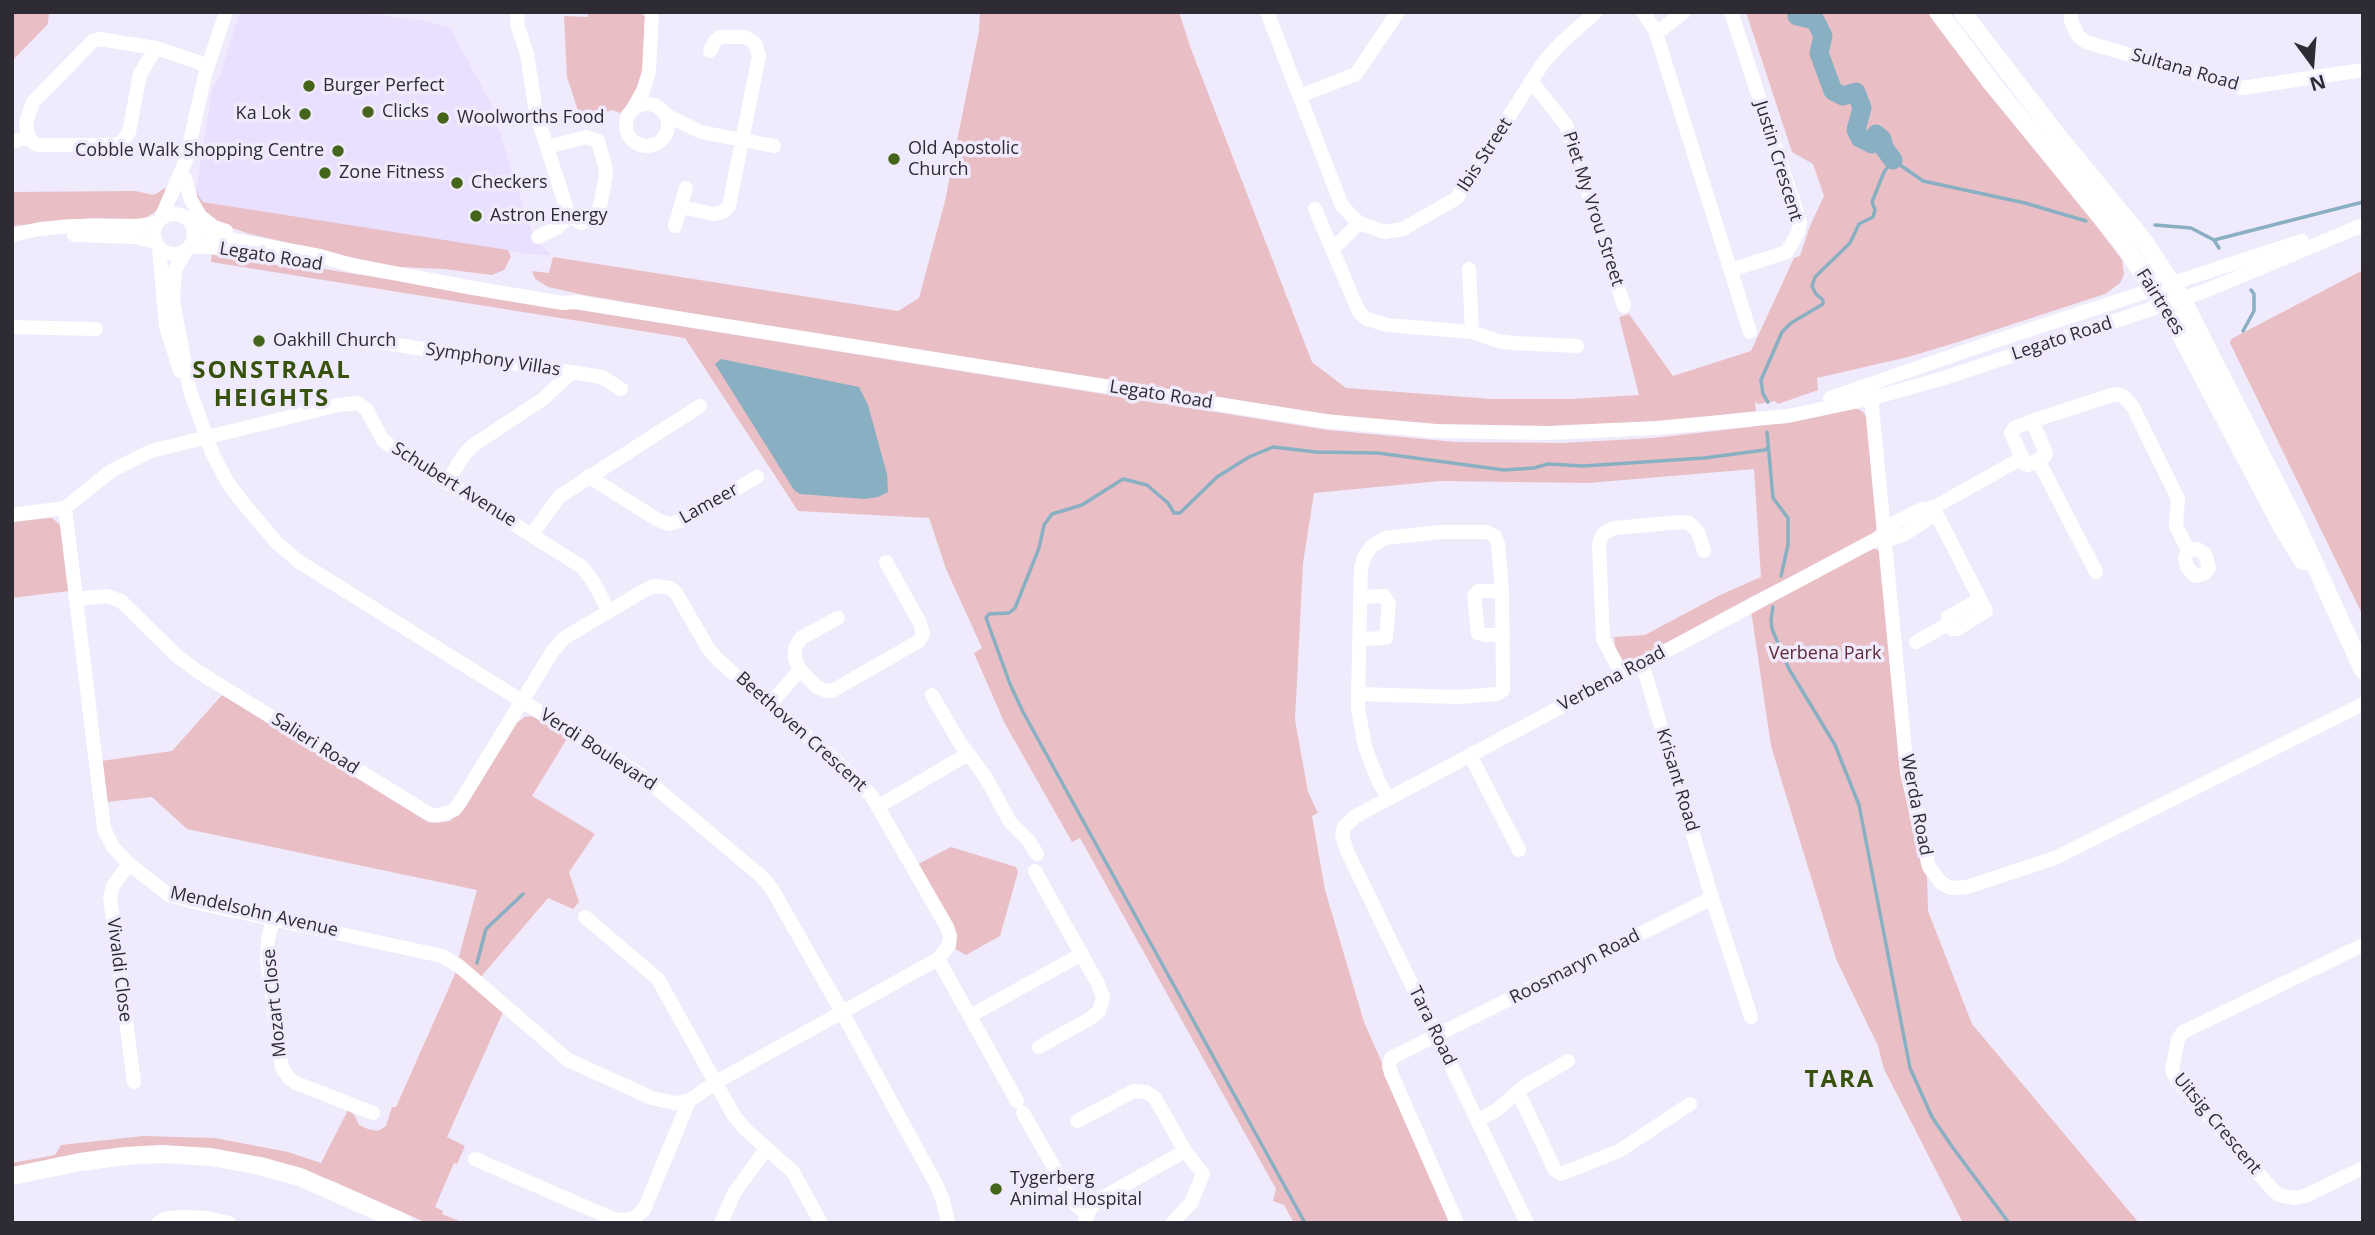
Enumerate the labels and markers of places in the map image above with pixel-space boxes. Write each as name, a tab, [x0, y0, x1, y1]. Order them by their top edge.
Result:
place label: Burger Perfect	[323, 75, 444, 97]
marker: Burger Perfect	[301, 78, 317, 94]
place label: Clicks	[382, 101, 429, 123]
place label: Ka Lok	[236, 103, 291, 125]
marker: Clicks	[360, 104, 376, 120]
marker: Ka Lok	[297, 106, 313, 122]
place label: Woolworths Food	[457, 107, 605, 129]
marker: Woolworths Food	[435, 110, 451, 126]
place label: Old Apostolic Church	[908, 138, 1019, 180]
place label: Cobble Walk Shopping Centre	[75, 140, 324, 162]
marker: Cobble Walk Shopping Centre	[330, 143, 346, 159]
marker: Old Apostolic Church	[886, 151, 902, 167]
place label: Zone Fitness	[339, 162, 445, 184]
marker: Zone Fitness	[317, 165, 333, 181]
place label: Checkers	[471, 172, 548, 194]
marker: Checkers	[449, 175, 465, 191]
place label: Astron Energy	[490, 205, 608, 227]
marker: Astron Energy	[468, 208, 484, 224]
place label: Oakhill Church	[273, 330, 396, 352]
marker: Oakhill Church	[251, 333, 267, 349]
place label: Tygerberg Animal Hospital	[1010, 1168, 1142, 1210]
marker: Tygerberg Animal Hospital	[988, 1181, 1004, 1197]

